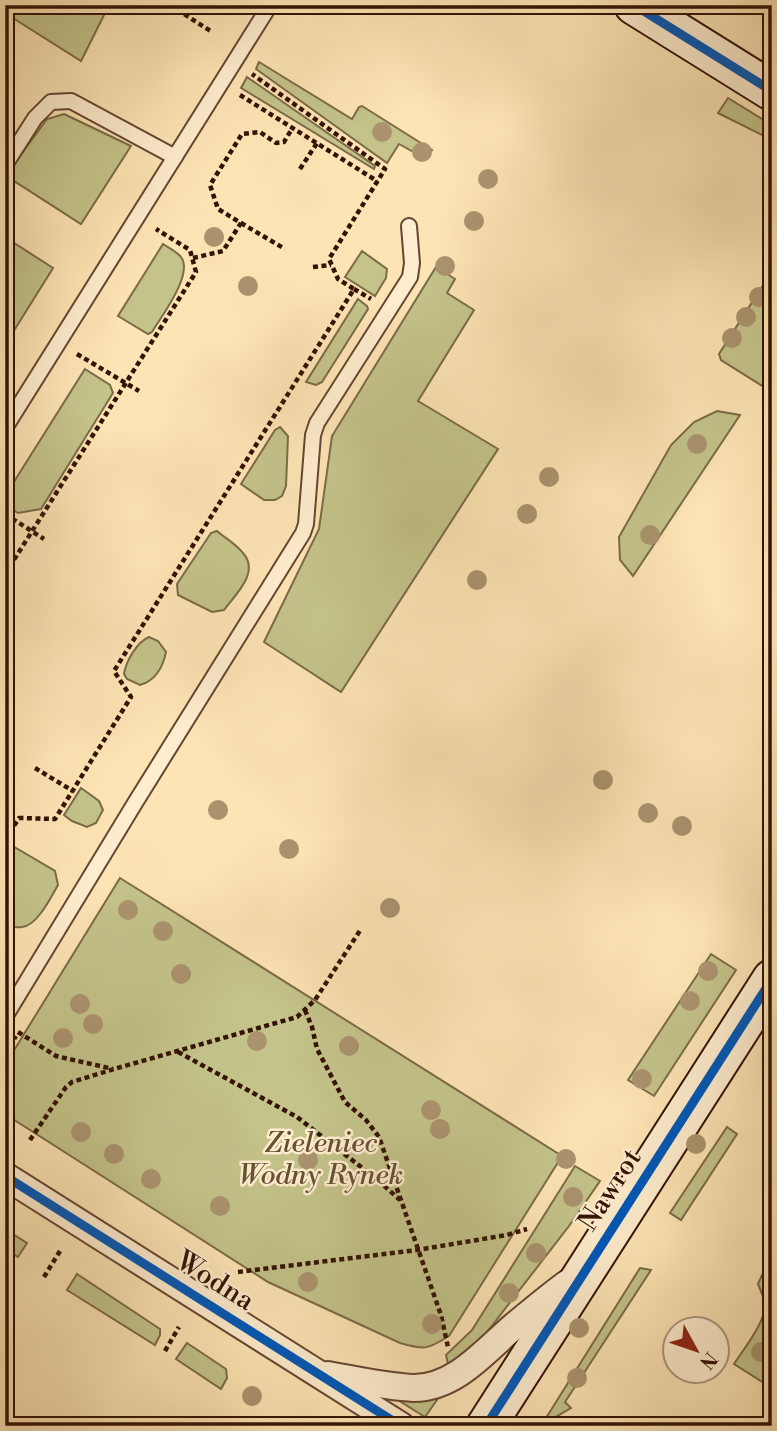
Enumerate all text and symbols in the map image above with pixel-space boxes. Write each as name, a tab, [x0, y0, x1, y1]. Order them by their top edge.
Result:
park label: Zieleniec Wodny Rynek	[239, 1126, 403, 1193]
street label: Nawrot	[571, 1142, 649, 1238]
street label: Wodna	[168, 1243, 261, 1319]
north arrow	[662, 1316, 732, 1386]
text: N	[694, 1347, 722, 1374]

